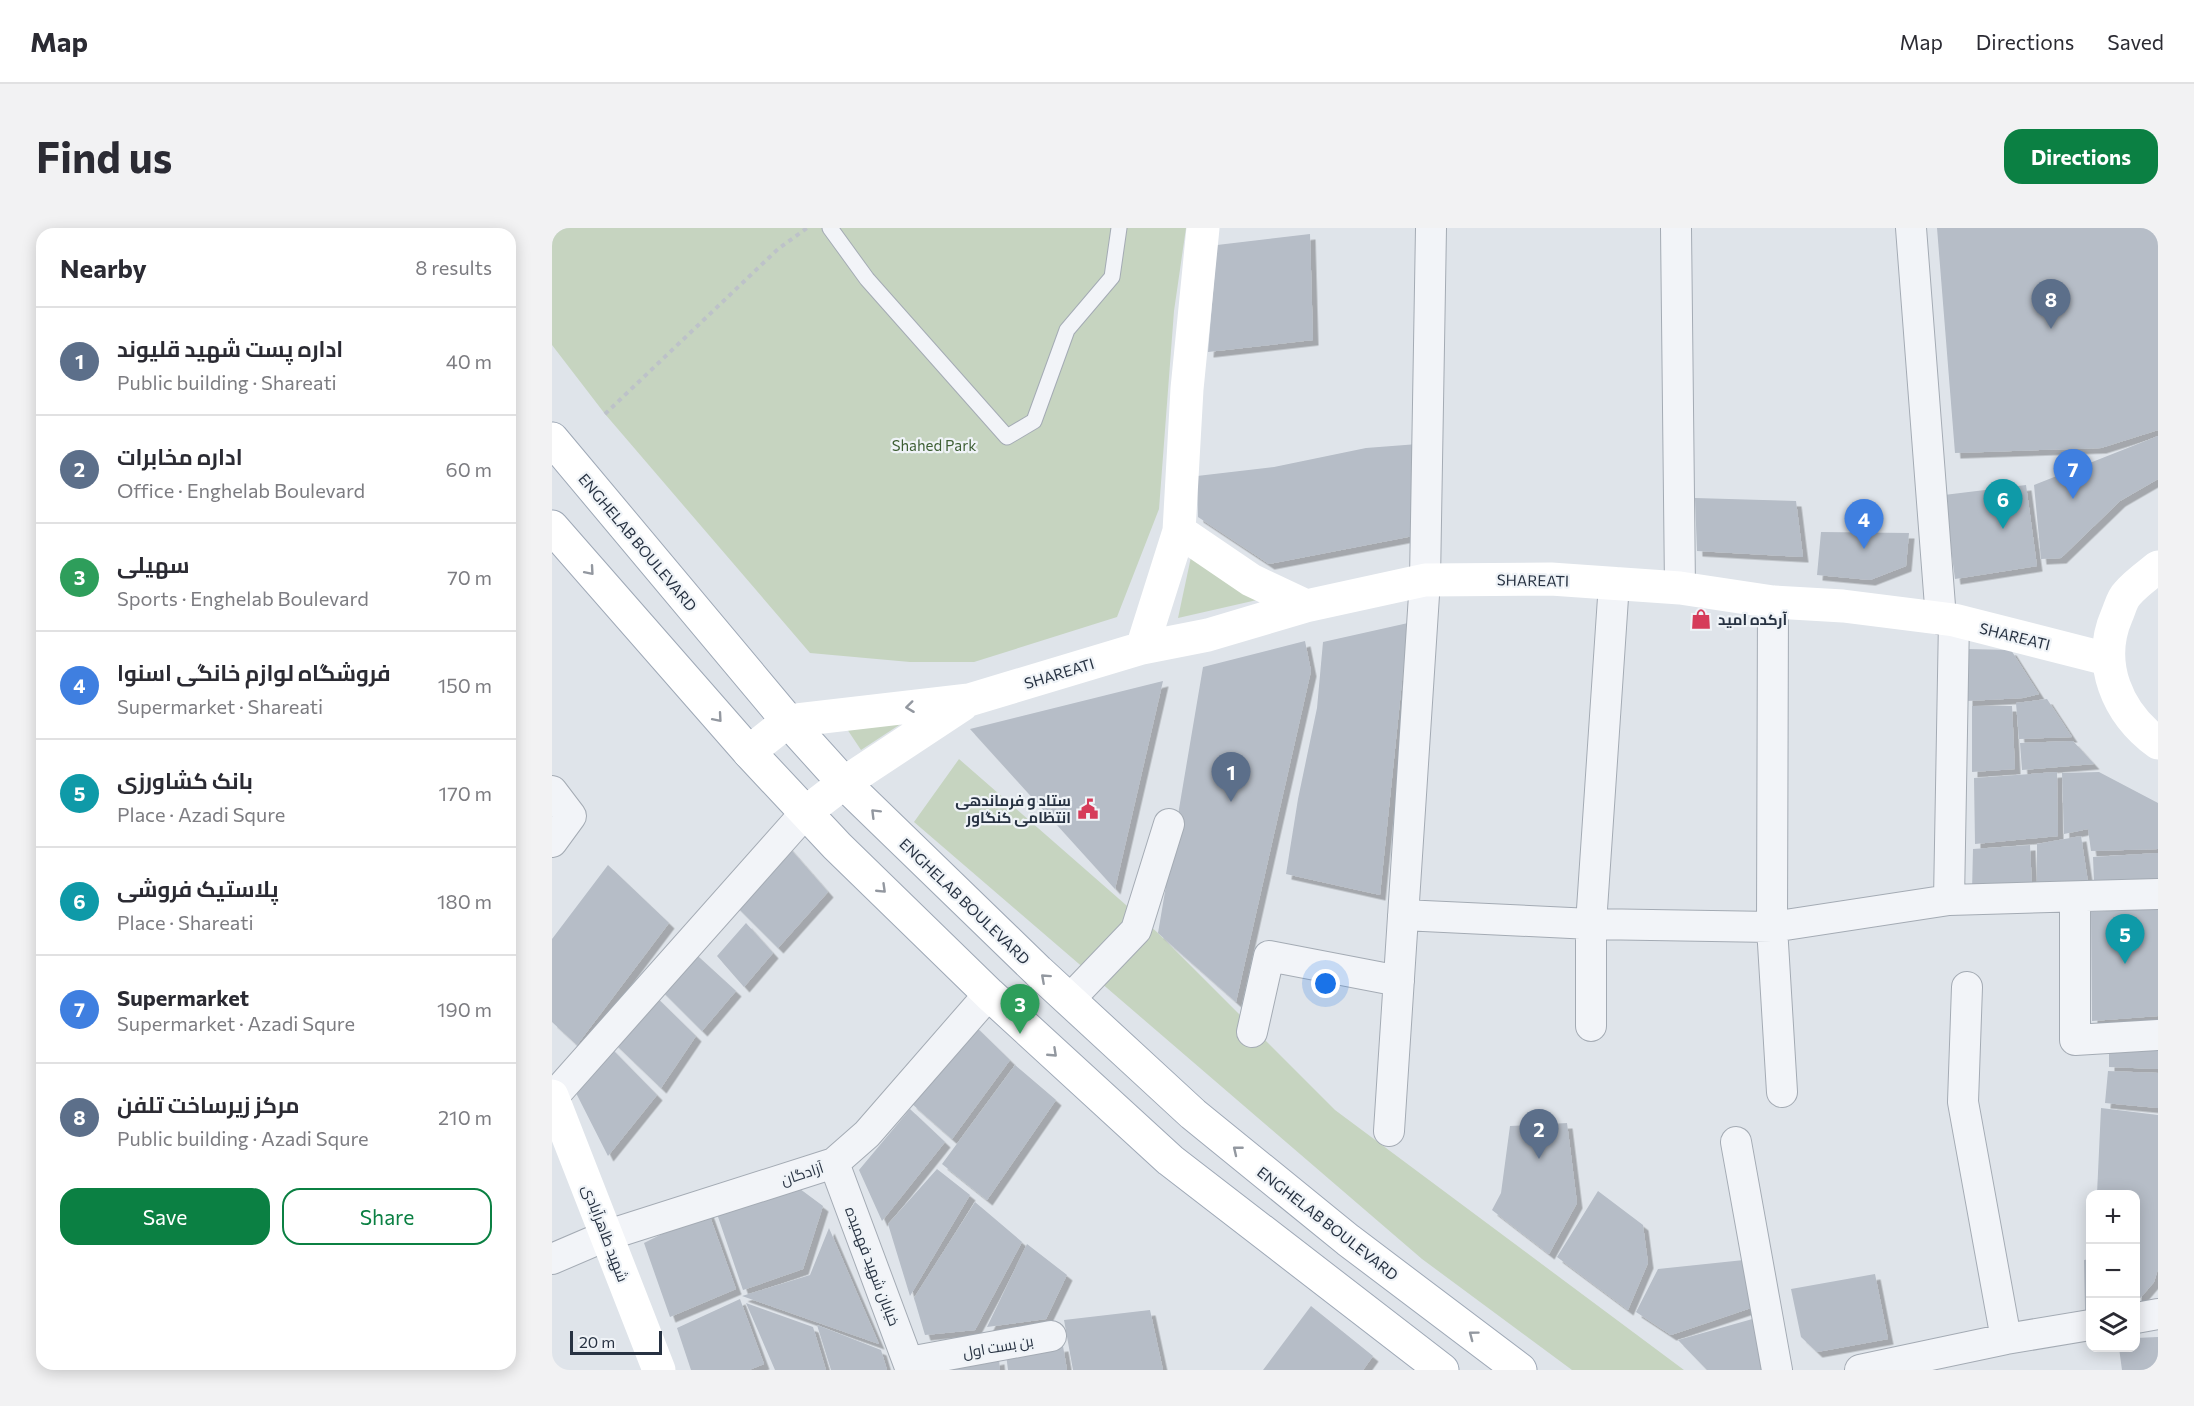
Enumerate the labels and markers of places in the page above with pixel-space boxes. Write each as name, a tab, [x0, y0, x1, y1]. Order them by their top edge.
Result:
pin: 8	[2032, 279, 2070, 329]
pin: 7	[2054, 450, 2092, 499]
pin: 6	[1984, 480, 2022, 529]
pin: 4	[1844, 500, 1884, 549]
shop icon: آرکده امید	[1689, 607, 1713, 631]
place label: آرکده امید	[1718, 610, 1787, 629]
pin: 1	[1212, 752, 1250, 802]
place label: ستاد و فرماندهی انتظامی کنگاور	[955, 791, 1071, 827]
public building icon: ستاد و فرماندهی انتظامی کنگاور	[1076, 797, 1100, 821]
pin: 5	[2106, 914, 2144, 964]
pin: 3	[1000, 984, 1040, 1034]
pin: 2	[1520, 1110, 1558, 1159]

